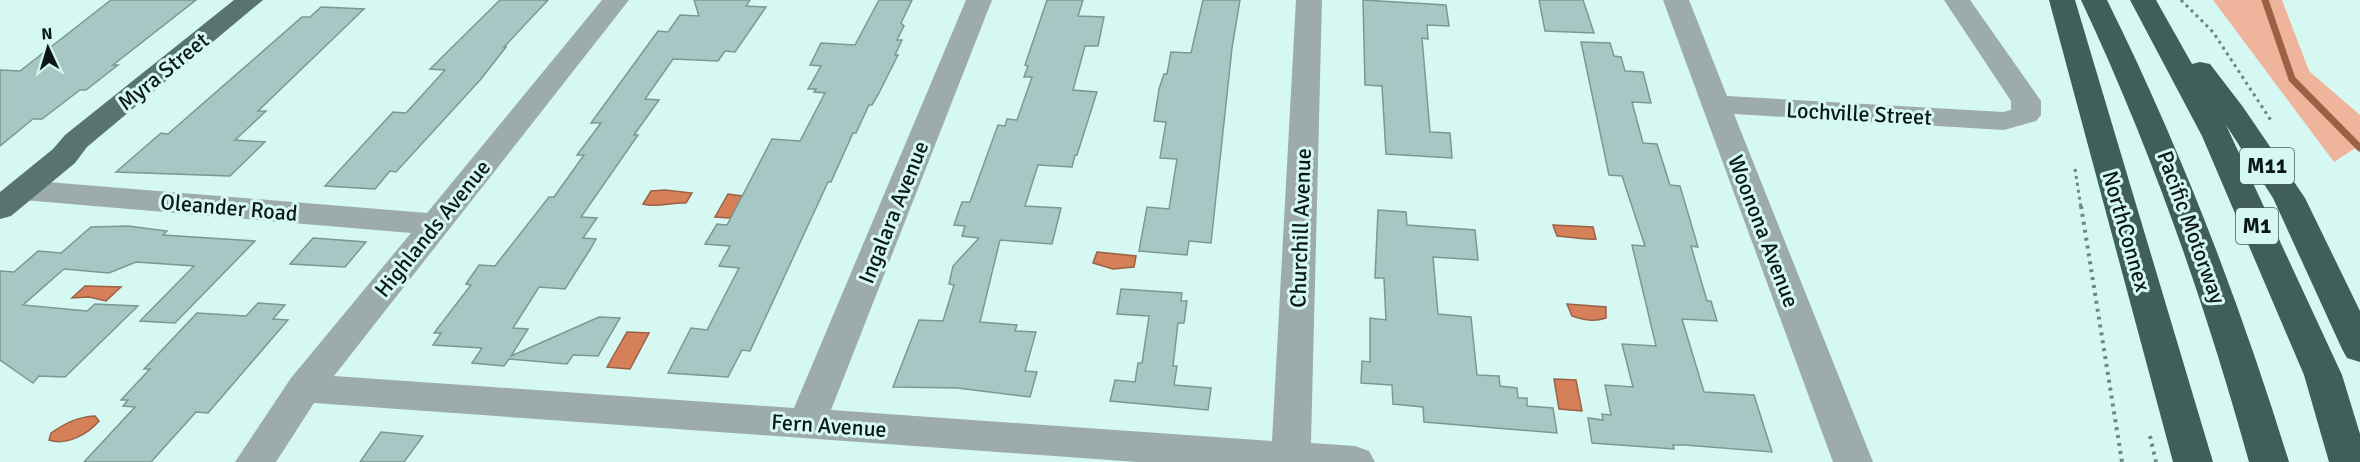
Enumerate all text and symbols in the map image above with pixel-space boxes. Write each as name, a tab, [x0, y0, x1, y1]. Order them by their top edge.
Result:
north arrow	[18, 18, 78, 78]
text: N	[41, 24, 53, 44]
street label: Myra Street	[112, 26, 215, 116]
street label: Lochville Street	[1785, 96, 1933, 131]
street label: Ingalara Avenue	[853, 137, 934, 288]
street label: Pacific Motorway	[2151, 147, 2232, 308]
street label: Churchill Avenue	[1284, 148, 1317, 308]
road number: M11	[2240, 148, 2294, 184]
street label: Woonona Avenue	[1722, 151, 1805, 311]
street label: Highlands Avenue	[369, 154, 496, 302]
street label: NorthConnex	[2096, 168, 2157, 295]
street label: Oleander Road	[159, 188, 299, 227]
road number: M1	[2236, 208, 2278, 244]
street label: Fern Avenue	[770, 408, 888, 443]

